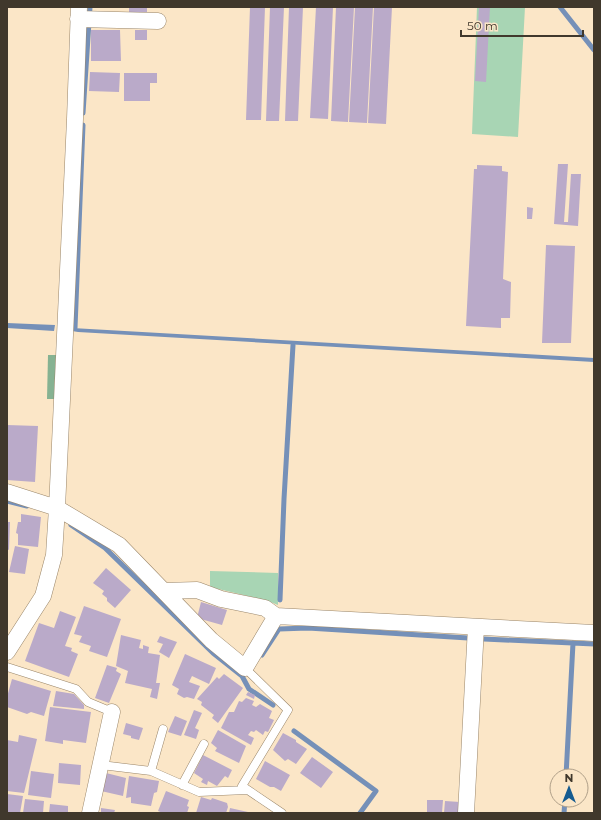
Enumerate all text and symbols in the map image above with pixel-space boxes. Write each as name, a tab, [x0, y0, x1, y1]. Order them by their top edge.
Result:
scale bar	[461, 12, 583, 38]
text: 50 m	[467, 18, 498, 33]
north arrow	[549, 768, 589, 808]
text: N	[565, 771, 573, 785]

